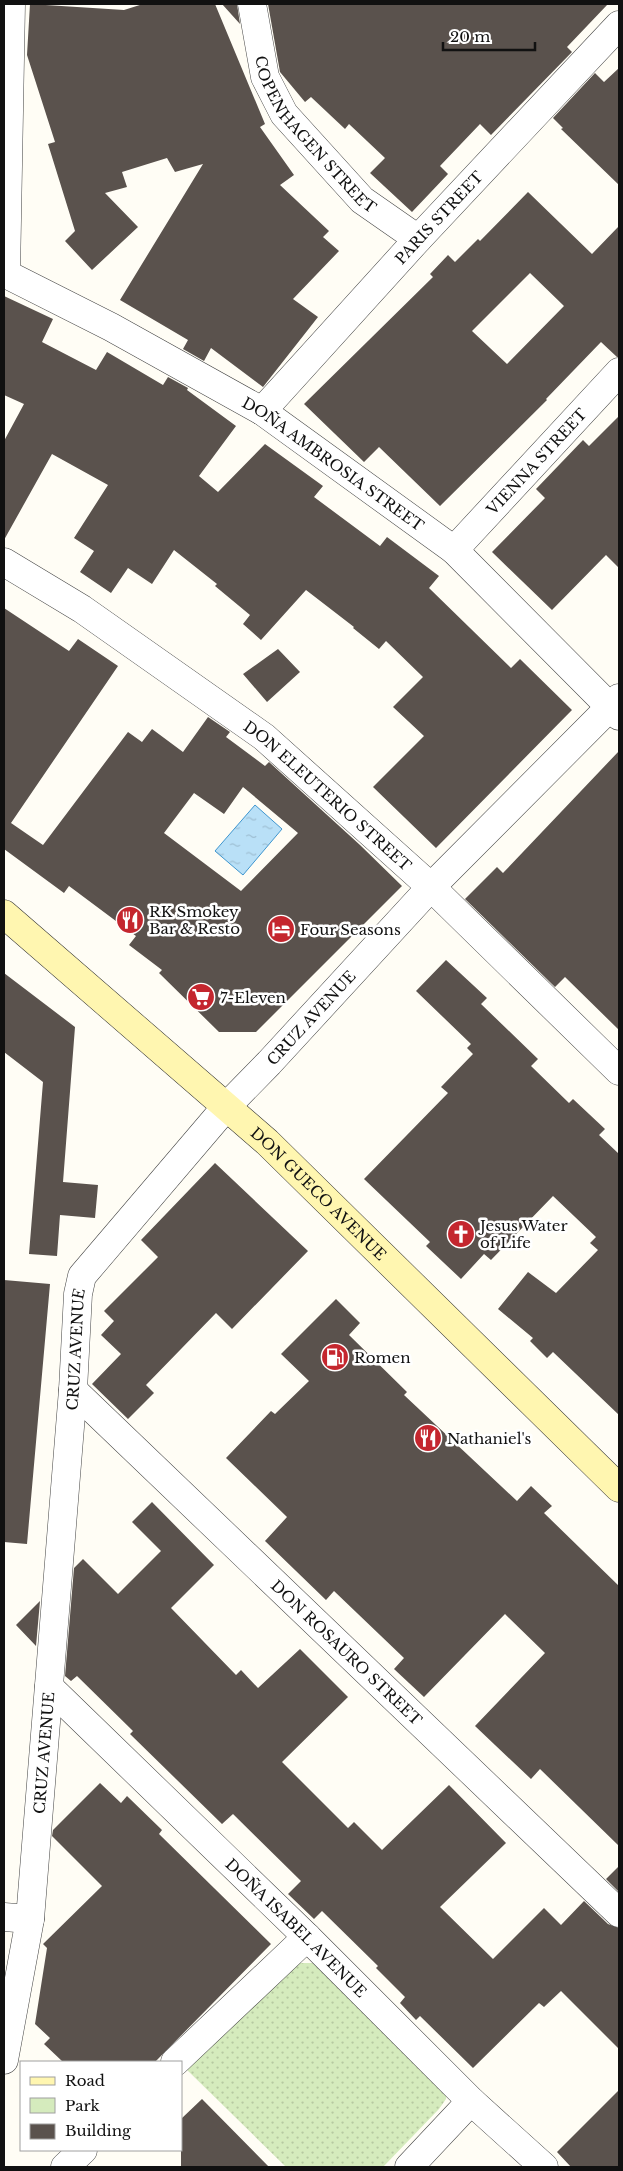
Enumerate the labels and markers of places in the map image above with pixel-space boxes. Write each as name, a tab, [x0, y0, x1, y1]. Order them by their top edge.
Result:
place label: RK Smokey Bar & Resto	[149, 902, 240, 938]
restaurant icon: RK Smokey Bar & Resto	[115, 905, 145, 935]
hotel icon: Four Seasons	[266, 914, 296, 944]
place label: Four Seasons	[300, 920, 401, 939]
supermarket icon: 7-Eleven	[186, 982, 216, 1012]
place label: 7-Eleven	[220, 988, 286, 1007]
place label: Jesus Water of Life	[478, 1216, 568, 1252]
church icon: Jesus Water of Life	[446, 1219, 476, 1249]
fuel station icon: Romen	[320, 1342, 350, 1372]
place label: Romen	[354, 1348, 411, 1367]
restaurant icon: Nathaniel's	[413, 1423, 443, 1453]
place label: Nathaniel's	[447, 1429, 532, 1448]

